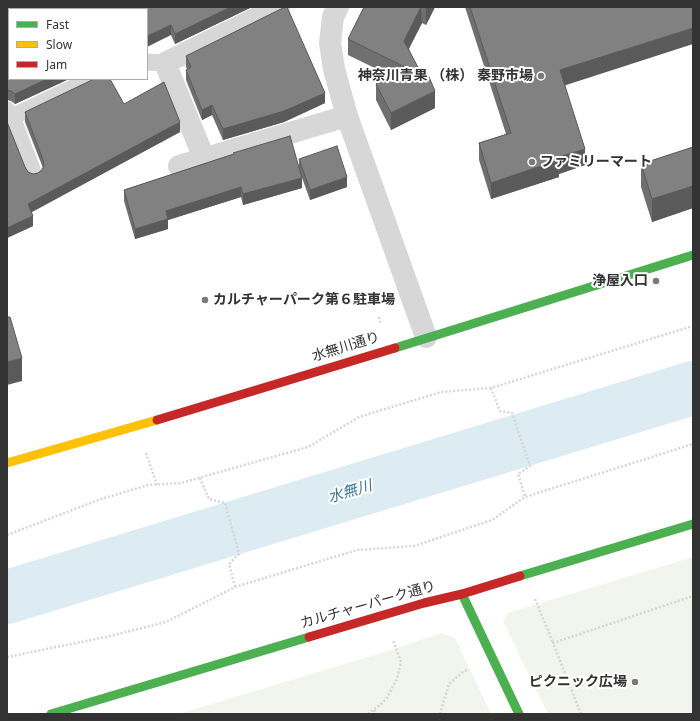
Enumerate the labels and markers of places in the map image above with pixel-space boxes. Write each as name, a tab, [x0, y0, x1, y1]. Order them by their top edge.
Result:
place label: 神奈川青果 （株） 秦野市場	[358, 68, 533, 84]
marker: 神奈川青果 （株） 秦野市場	[536, 71, 546, 81]
place label: ファミリーマート	[540, 154, 652, 170]
marker: ファミリーマート	[527, 157, 537, 167]
place label: 浄屋入口	[592, 273, 648, 289]
marker: 浄屋入口	[651, 276, 661, 286]
place label: カルチャーパーク第６駐車場	[213, 292, 395, 308]
marker: カルチャーパーク第６駐車場	[200, 295, 210, 305]
place label: ピクニック広場	[529, 674, 627, 690]
marker: ピクニック広場	[630, 677, 640, 687]

